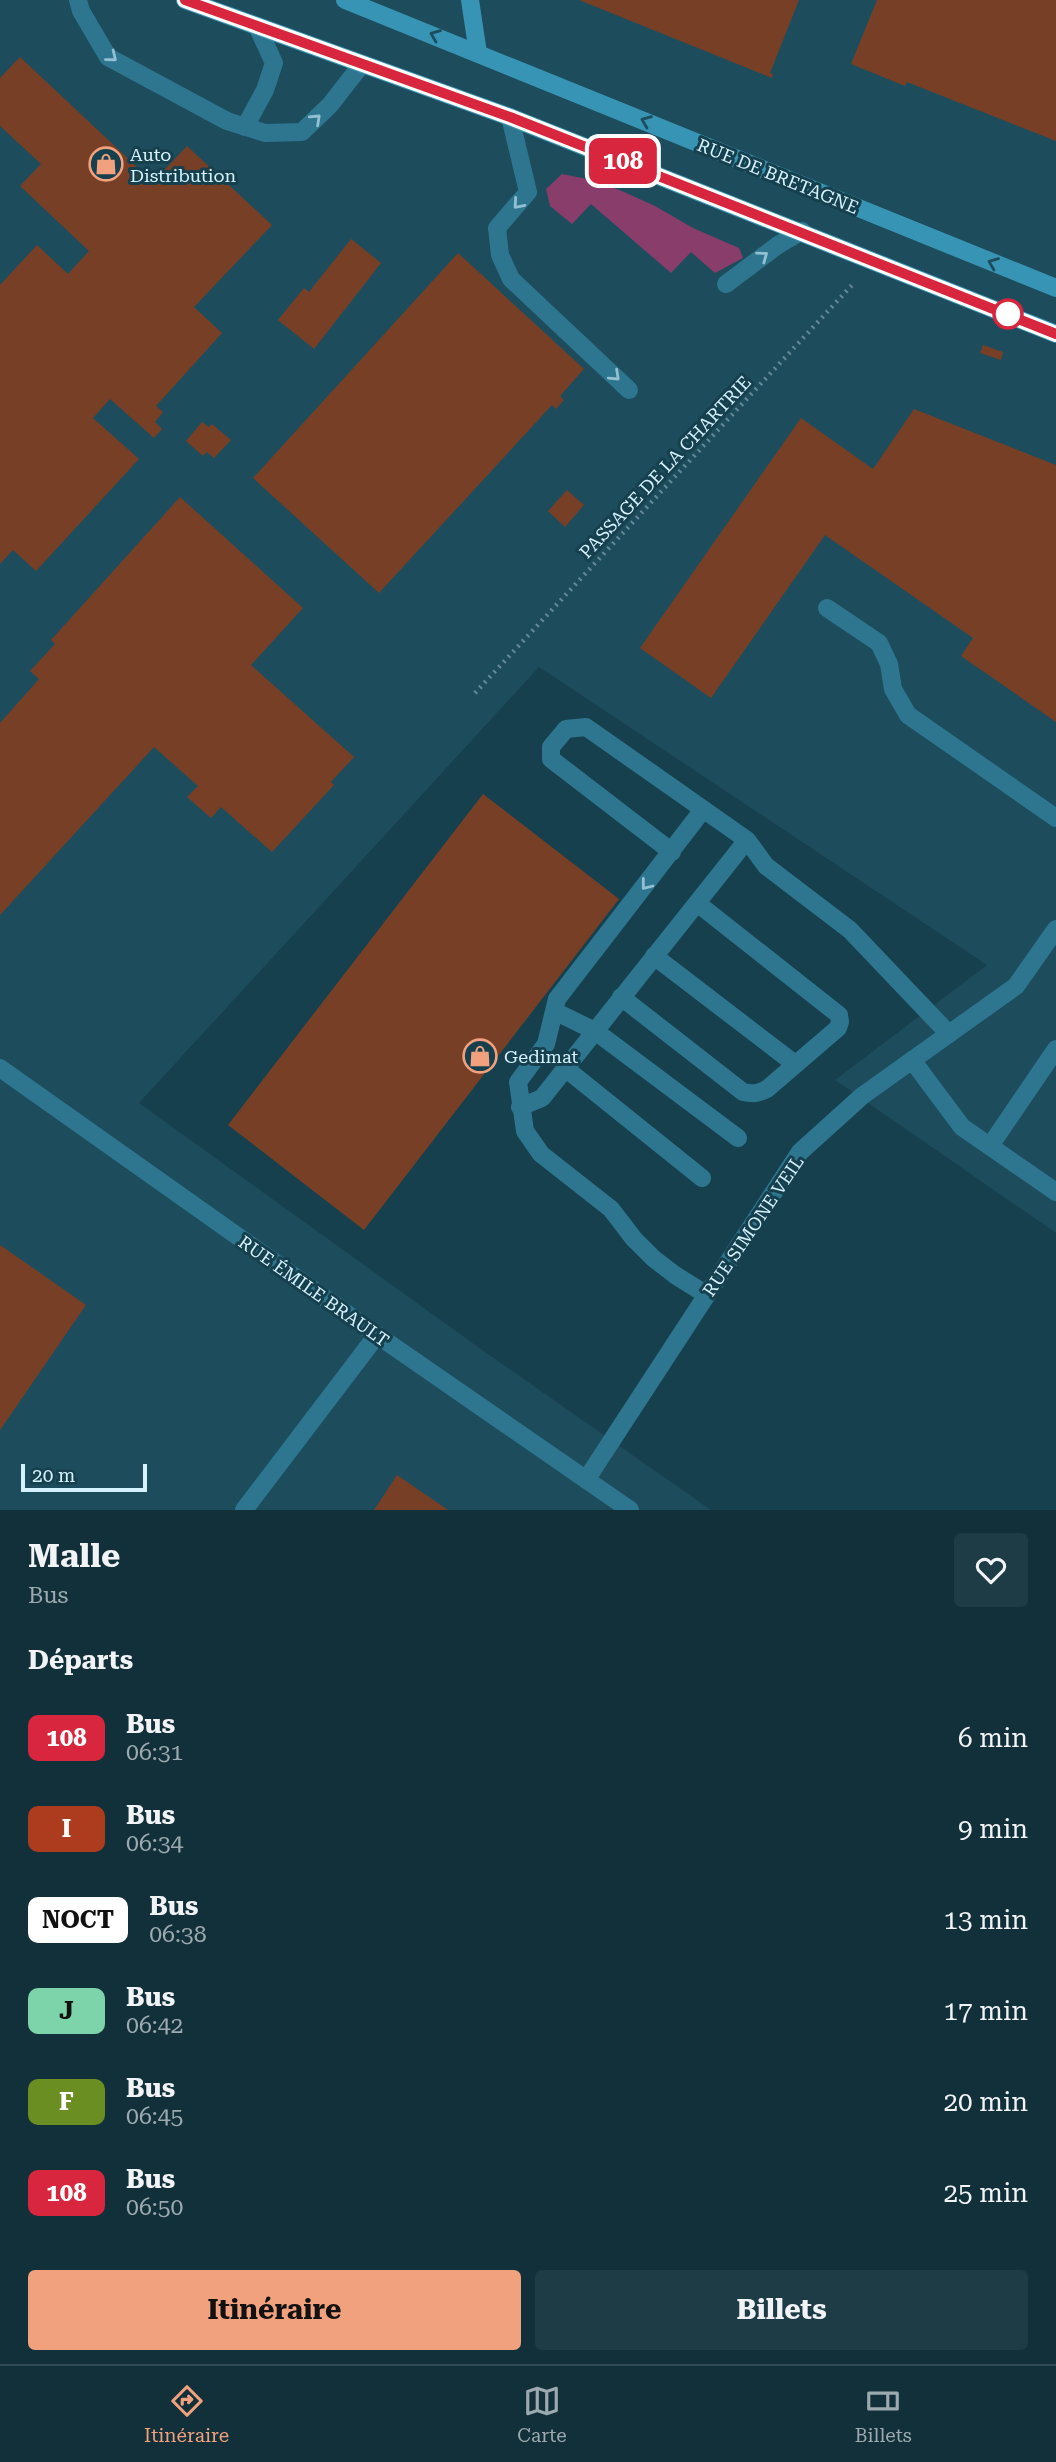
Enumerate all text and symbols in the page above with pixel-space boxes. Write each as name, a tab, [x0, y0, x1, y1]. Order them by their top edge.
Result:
one-way arrow	[430, 30, 442, 44]
one-way arrow	[105, 49, 117, 62]
one-way arrow	[308, 115, 321, 127]
one-way arrow	[641, 116, 653, 130]
street label: RUE DE BRETAGNE	[694, 134, 862, 218]
line badge: 108	[583, 138, 663, 184]
place label: Auto Distribution	[130, 144, 236, 186]
shop icon: Auto Distribution	[87, 145, 125, 183]
text: 108	[603, 147, 643, 175]
one-way arrow	[514, 195, 526, 208]
one-way arrow	[755, 252, 768, 265]
one-way arrow	[987, 258, 999, 272]
unlabelled marker	[993, 299, 1023, 329]
one-way arrow	[606, 368, 619, 381]
street label: PASSAGE DE LA CHARTRIE	[575, 371, 755, 563]
one-way arrow	[642, 877, 655, 889]
shop icon: Gedimat	[461, 1037, 499, 1075]
place label: Gedimat	[504, 1046, 579, 1067]
street label: RUE SIMONE VEIL	[698, 1152, 808, 1300]
street label: RUE ÉMILE BRAULT	[235, 1231, 393, 1351]
scale bar	[21, 1461, 147, 1493]
text: 20 m	[32, 1464, 75, 1487]
button: heart	[954, 1533, 1028, 1607]
text: Malle	[28, 1536, 120, 1575]
text: Bus	[28, 1582, 68, 1609]
text: Départs	[28, 1645, 133, 1675]
text: Bus	[126, 1709, 175, 1739]
text: 6 min	[958, 1723, 1028, 1753]
text: 108	[46, 1724, 87, 1752]
text: 06:31	[126, 1739, 183, 1766]
text: Bus	[126, 1800, 175, 1830]
text: 9 min	[958, 1814, 1028, 1844]
text: I	[62, 1815, 71, 1843]
text: 06:34	[126, 1830, 183, 1857]
text: Bus	[149, 1891, 198, 1921]
text: 13 min	[944, 1905, 1028, 1935]
text: NOCT	[42, 1906, 114, 1934]
text: 06:38	[149, 1921, 207, 1948]
text: Bus	[126, 1982, 175, 2012]
text: 17 min	[944, 1996, 1028, 2026]
text: J	[59, 1997, 74, 2025]
text: 06:42	[126, 2012, 183, 2039]
text: Bus	[126, 2073, 175, 2103]
text: 20 min	[944, 2087, 1028, 2117]
text: F	[59, 2088, 74, 2116]
text: 06:45	[126, 2103, 183, 2130]
text: Bus	[126, 2164, 175, 2194]
text: 25 min	[944, 2178, 1028, 2208]
text: 108	[46, 2179, 87, 2207]
text: 06:50	[126, 2194, 183, 2221]
button: Itinéraire	[28, 2270, 521, 2350]
button: Billets	[535, 2270, 1028, 2350]
tab: Itinéraire	[144, 2382, 229, 2447]
tab: Carte	[517, 2382, 567, 2447]
tab: Billets	[855, 2382, 912, 2447]

